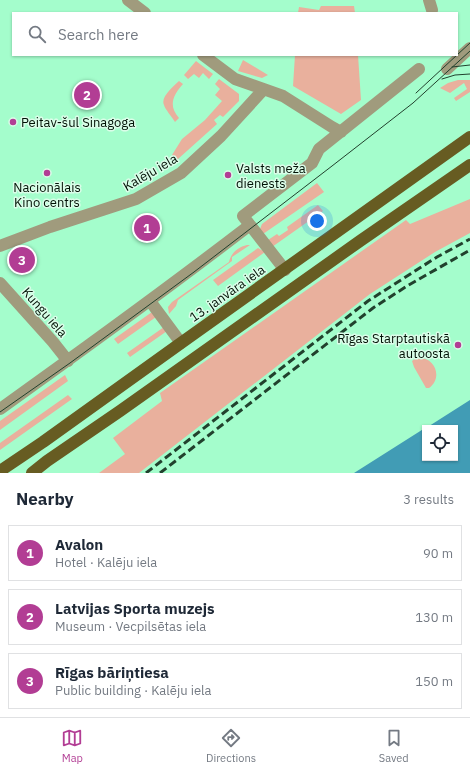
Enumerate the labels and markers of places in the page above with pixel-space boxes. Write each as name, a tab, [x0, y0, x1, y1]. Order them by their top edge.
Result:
pin: 2	[74, 80, 100, 110]
place label: Peitav-šul Sinagoga	[21, 114, 135, 131]
marker: Peitav-šul Sinagoga	[8, 117, 18, 127]
place label: Valsts meža dienests	[236, 160, 306, 192]
marker: Nacionālais Kino centrs	[42, 168, 52, 178]
marker: Valsts meža dienests	[223, 170, 233, 180]
place label: Nacionālais Kino centrs	[13, 179, 81, 211]
pin: 1	[134, 213, 160, 243]
pin: 3	[9, 245, 35, 275]
place label: Rīgas Starptautiskā autoosta	[337, 330, 450, 362]
marker: Rīgas Starptautiskā autoosta	[453, 340, 463, 350]

